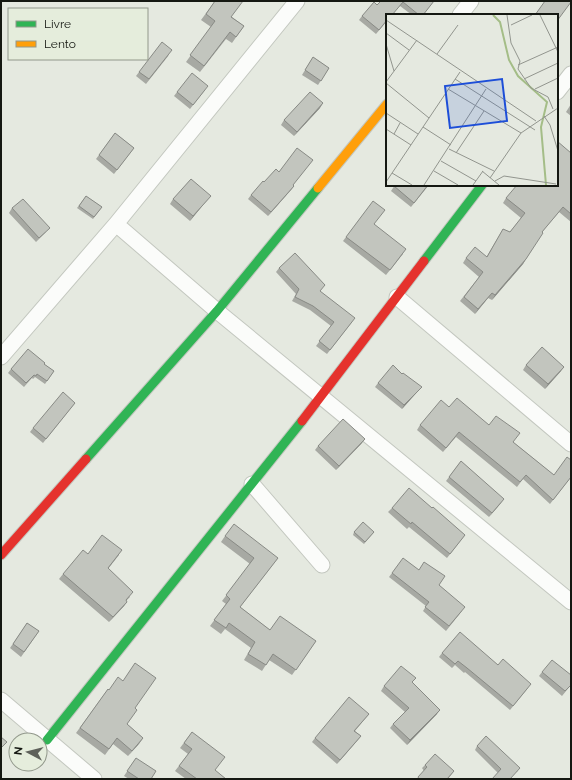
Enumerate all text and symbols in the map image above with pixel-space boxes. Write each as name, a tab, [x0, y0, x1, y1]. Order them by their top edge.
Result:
legend	[8, 8, 148, 60]
inset map	[386, 14, 558, 186]
text: Livre	[44, 17, 71, 31]
text: Lento	[44, 37, 76, 51]
north arrow	[8, 732, 48, 772]
text: N	[12, 746, 26, 756]

